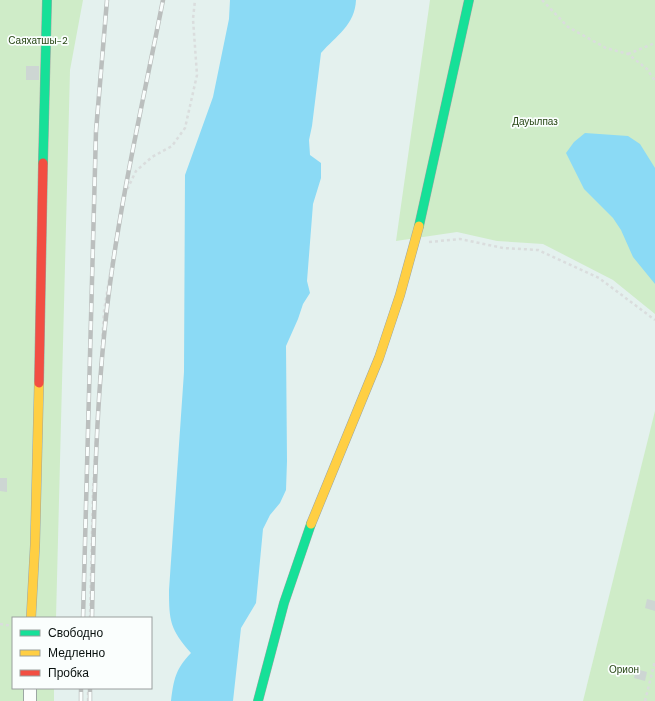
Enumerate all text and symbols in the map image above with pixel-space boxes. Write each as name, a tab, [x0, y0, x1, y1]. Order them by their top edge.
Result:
park label: Саяхатшы-2	[8, 34, 68, 47]
park label: Дауылпаз	[512, 115, 558, 128]
legend	[12, 617, 152, 689]
text: Свободно	[48, 625, 103, 641]
text: Медленно	[48, 645, 105, 661]
park label: Орион	[609, 663, 639, 676]
text: Пробка	[48, 665, 89, 681]

